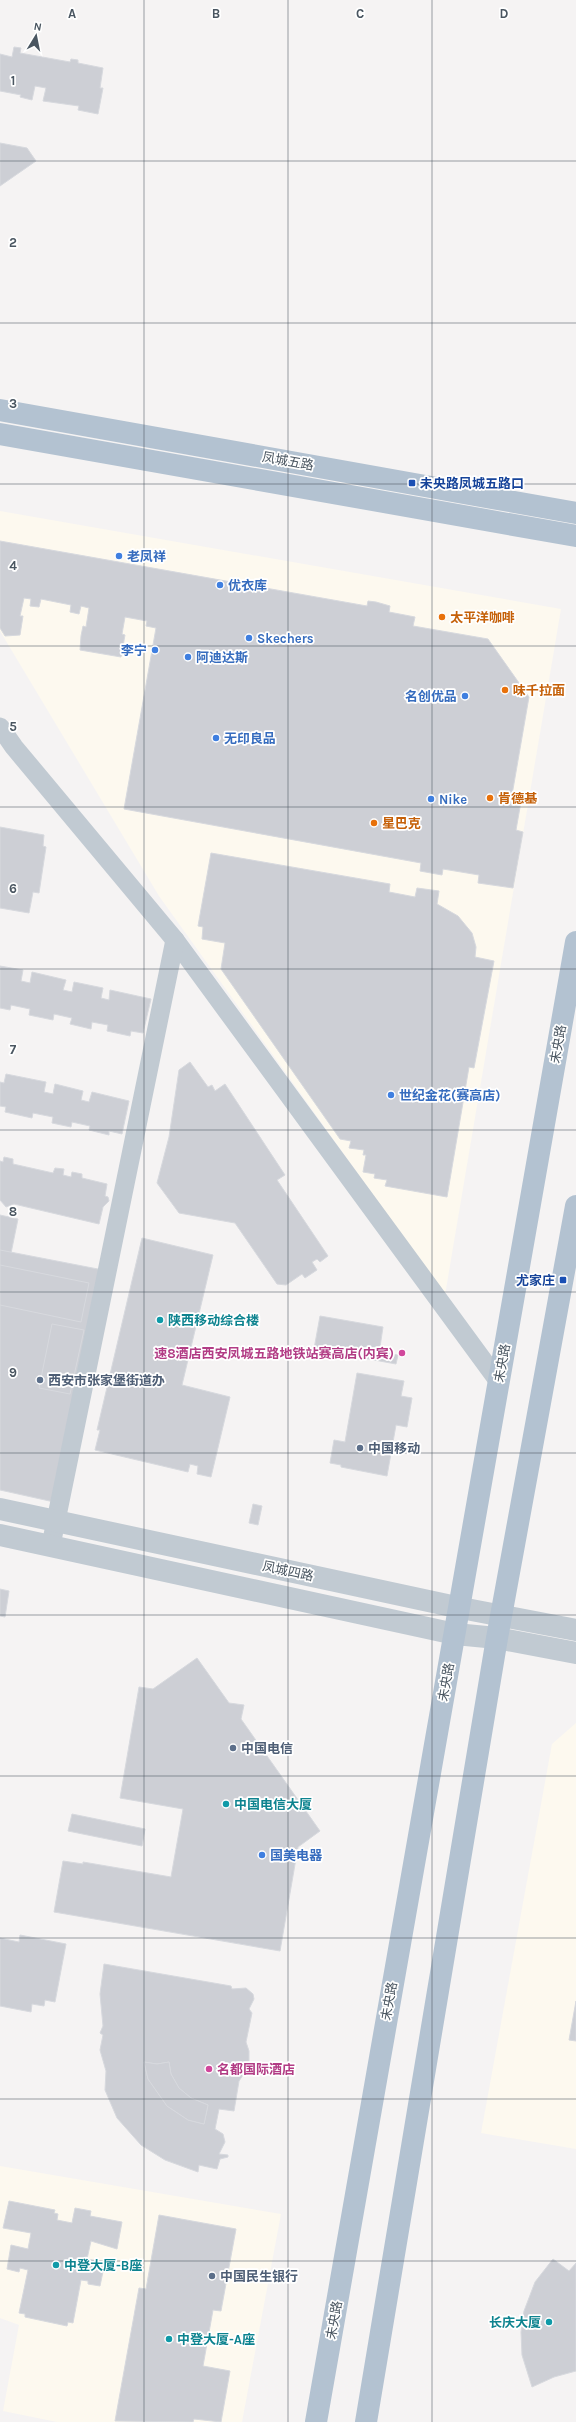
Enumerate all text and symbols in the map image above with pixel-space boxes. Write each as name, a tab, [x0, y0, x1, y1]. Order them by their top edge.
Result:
text: A	[68, 6, 76, 21]
text: B	[212, 6, 220, 21]
text: C	[356, 6, 364, 21]
text: D	[500, 6, 509, 21]
north arrow	[16, 16, 56, 56]
text: N	[33, 20, 43, 34]
text: 1	[11, 73, 15, 88]
text: 2	[9, 235, 17, 250]
text: 3	[9, 396, 17, 411]
street label: 凤城五路	[261, 449, 315, 473]
place label: 未央路凤城五路口	[420, 476, 524, 491]
marker: 未央路凤城五路口	[407, 478, 417, 488]
place label: 老凤祥	[127, 549, 166, 564]
marker: 老凤祥	[114, 551, 124, 561]
text: 4	[9, 558, 17, 573]
place label: 优衣库	[228, 578, 267, 593]
marker: 优衣库	[215, 580, 225, 590]
place label: 太平洋咖啡	[450, 610, 515, 625]
marker: 太平洋咖啡	[437, 612, 447, 622]
place label: Skechers	[257, 631, 314, 646]
marker: Skechers	[244, 633, 254, 643]
place label: 李宁	[121, 643, 147, 658]
marker: 李宁	[150, 645, 160, 655]
place label: 阿迪达斯	[196, 650, 248, 665]
marker: 阿迪达斯	[183, 652, 193, 662]
place label: 味千拉面	[513, 683, 565, 698]
marker: 味千拉面	[500, 685, 510, 695]
place label: 名创优品	[405, 689, 457, 704]
marker: 名创优品	[460, 691, 470, 701]
text: 5	[9, 719, 17, 734]
place label: 无印良品	[224, 731, 276, 746]
marker: 无印良品	[211, 733, 221, 743]
place label: 肯德基	[498, 791, 538, 806]
place label: Nike	[439, 792, 467, 807]
marker: 肯德基	[485, 793, 495, 803]
marker: Nike	[426, 794, 436, 804]
place label: 星巴克	[382, 816, 421, 831]
marker: 星巴克	[369, 818, 379, 828]
text: 6	[9, 881, 17, 896]
street label: 未央路	[547, 1023, 569, 1065]
text: 7	[10, 1042, 17, 1057]
place label: 世纪金花(赛高店)	[399, 1088, 500, 1103]
marker: 世纪金花(赛高店)	[386, 1090, 396, 1100]
text: 8	[9, 1204, 17, 1219]
place label: 尤家庄	[516, 1273, 555, 1288]
marker: 尤家庄	[558, 1275, 568, 1285]
place label: 陕西移动综合楼	[168, 1313, 259, 1328]
marker: 陕西移动综合楼	[155, 1315, 165, 1325]
street label: 未央路	[491, 1342, 513, 1384]
place label: 速8酒店西安凤城五路地铁站赛高店(内宾)	[154, 1346, 394, 1361]
marker: 速8酒店西安凤城五路地铁站赛高店(内宾)	[397, 1348, 407, 1358]
text: 9	[9, 1365, 17, 1380]
place label: 西安市张家堡街道办	[48, 1373, 165, 1388]
marker: 西安市张家堡街道办	[35, 1375, 45, 1385]
place label: 中国移动	[368, 1441, 420, 1456]
marker: 中国移动	[355, 1443, 365, 1453]
street label: 凤城四路	[261, 1558, 315, 1584]
street label: 未央路	[435, 1661, 457, 1703]
place label: 中国电信	[241, 1741, 293, 1756]
marker: 中国电信	[228, 1743, 238, 1753]
place label: 中国电信大厦	[234, 1797, 312, 1812]
marker: 中国电信大厦	[221, 1799, 231, 1809]
place label: 国美电器	[270, 1848, 323, 1863]
marker: 国美电器	[257, 1850, 267, 1860]
street label: 未央路	[378, 1980, 400, 2022]
place label: 名都国际酒店	[217, 2062, 295, 2077]
marker: 名都国际酒店	[204, 2064, 214, 2074]
place label: 中登大厦-B座	[64, 2258, 142, 2273]
marker: 中登大厦-B座	[51, 2260, 61, 2270]
place label: 中国民生银行	[220, 2269, 298, 2284]
marker: 中国民生银行	[207, 2271, 217, 2281]
street label: 未央路	[323, 2299, 345, 2341]
place label: 长庆大厦	[489, 2315, 541, 2330]
marker: 长庆大厦	[544, 2317, 554, 2327]
place label: 中登大厦-A座	[177, 2332, 255, 2347]
marker: 中登大厦-A座	[164, 2334, 174, 2344]

